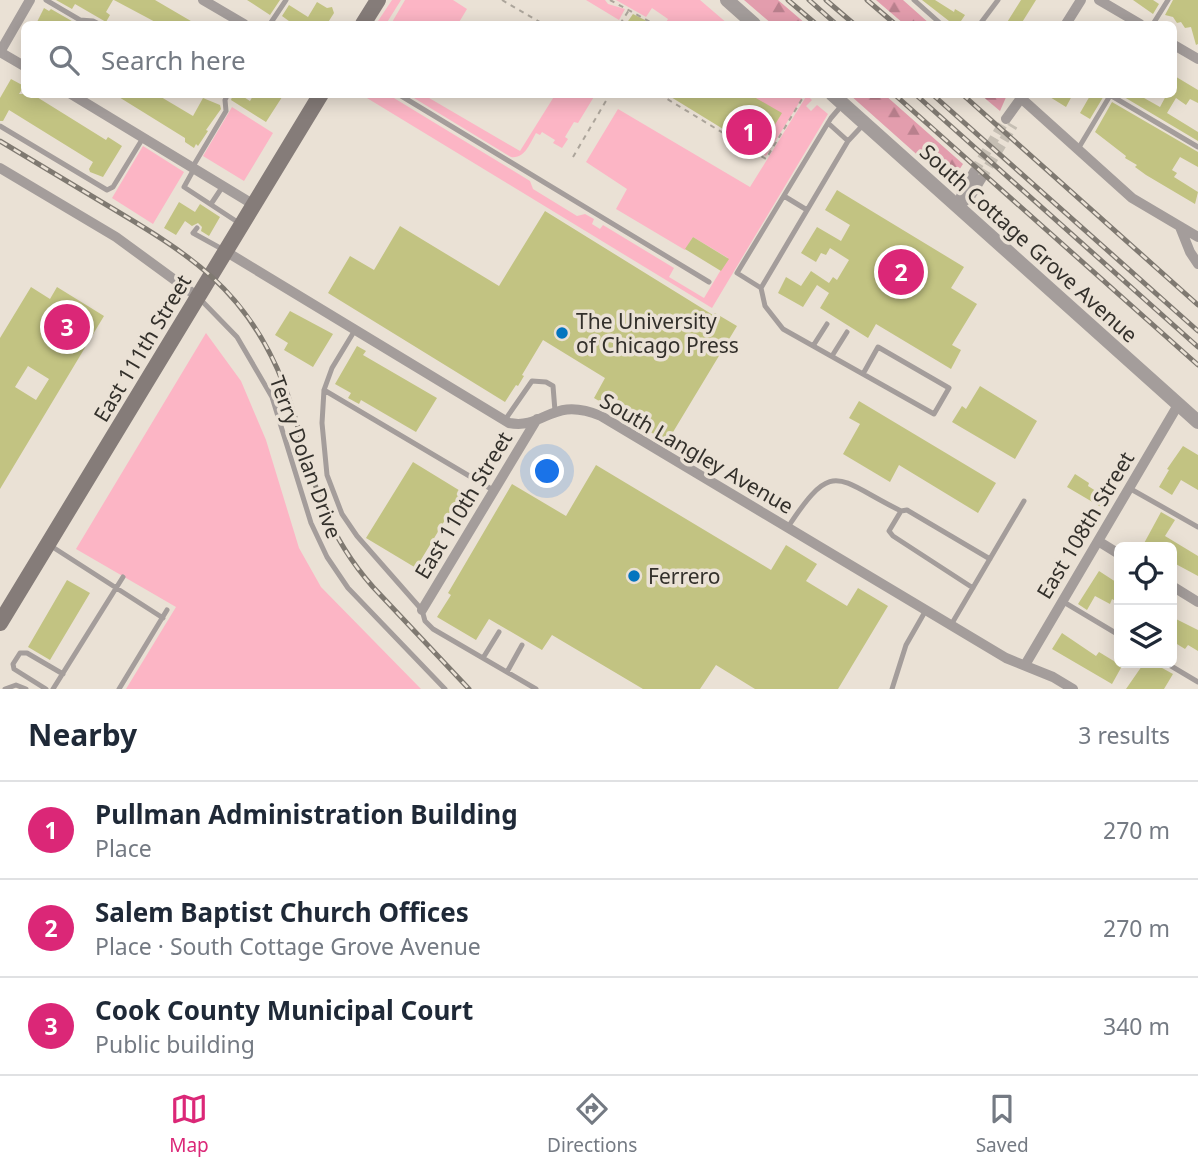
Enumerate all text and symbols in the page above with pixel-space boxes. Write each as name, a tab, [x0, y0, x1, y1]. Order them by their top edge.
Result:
search box	[21, 21, 1177, 98]
icon: search	[45, 41, 83, 79]
text: Search here	[101, 42, 246, 78]
pin: 1	[726, 106, 772, 158]
street label: South Cottage Grove Avenue	[914, 138, 1144, 348]
pin: 2	[878, 246, 924, 298]
street label: East 111th Street	[87, 269, 197, 427]
pin: 3	[44, 301, 90, 353]
place label: The University of Chicago Press	[576, 307, 739, 359]
marker: The University of Chicago Press	[554, 325, 570, 341]
street label: Terry Dolan Drive	[264, 372, 348, 542]
street label: South Langley Avenue	[595, 386, 799, 520]
street label: East 110th Street	[408, 426, 518, 584]
street label: East 108th Street	[1030, 446, 1140, 604]
your location	[530, 454, 564, 488]
map controls	[1114, 542, 1177, 668]
button: locate	[1114, 542, 1177, 605]
place label: Ferrero	[648, 562, 720, 590]
marker: Ferrero	[626, 568, 642, 584]
button: layers	[1114, 605, 1177, 668]
text: Nearby	[28, 714, 137, 755]
text: 3 results	[1078, 719, 1170, 751]
text: Pullman Administration Building	[95, 796, 518, 832]
text: 1	[44, 814, 58, 846]
text: 270 m	[1103, 814, 1170, 846]
text: Place	[95, 832, 152, 864]
text: Salem Baptist Church Offices	[95, 894, 469, 930]
text: 2	[44, 912, 58, 944]
text: 270 m	[1103, 912, 1170, 944]
text: Place · South Cottage Grove Avenue	[95, 930, 481, 962]
text: Cook County Municipal Court	[95, 992, 473, 1028]
text: 3	[44, 1010, 58, 1042]
text: 340 m	[1103, 1010, 1170, 1042]
text: Public building	[95, 1028, 255, 1060]
tab: Map	[169, 1090, 209, 1158]
tab: Directions	[547, 1090, 637, 1158]
tab: Saved	[976, 1090, 1029, 1158]

